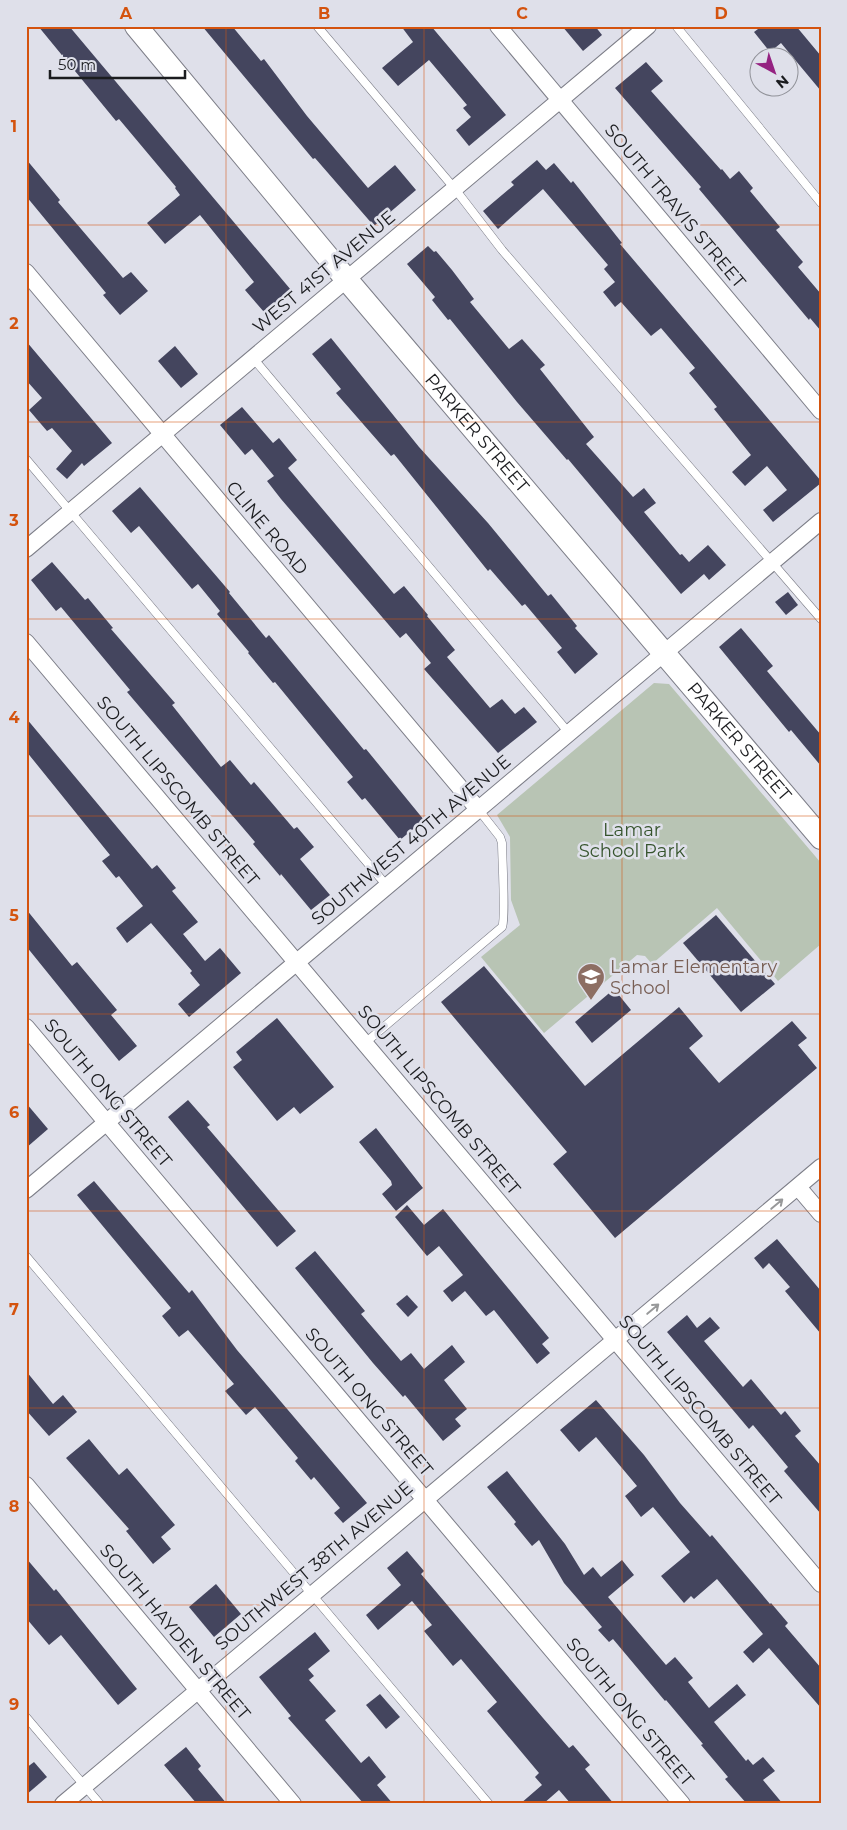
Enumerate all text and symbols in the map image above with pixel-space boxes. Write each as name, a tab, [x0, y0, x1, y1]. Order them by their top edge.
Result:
text: A	[119, 4, 133, 23]
text: B	[318, 4, 330, 23]
text: C	[516, 4, 528, 23]
text: D	[714, 4, 728, 23]
scale bar	[50, 48, 185, 80]
north arrow	[750, 48, 800, 98]
text: 50 m	[58, 55, 96, 74]
text: N	[772, 71, 792, 92]
text: 1	[11, 117, 17, 136]
street label: SOUTH TRAVIS STREET	[600, 119, 751, 293]
street label: WEST 41ST AVENUE	[248, 206, 400, 338]
text: 2	[9, 314, 19, 333]
street label: PARKER STREET	[420, 369, 534, 498]
street label: CLINE ROAD	[221, 477, 313, 579]
text: 3	[8, 511, 19, 530]
street label: PARKER STREET	[682, 678, 796, 806]
street label: SOUTH LIPSCOMB STREET	[92, 692, 264, 891]
text: 4	[8, 708, 20, 727]
street label: SOUTHWEST 40TH AVENUE	[307, 750, 515, 930]
park label: Lamar School Park	[579, 819, 685, 862]
text: 5	[9, 906, 19, 925]
place label: Lamar Elementary School	[610, 956, 777, 999]
school or university icon: Lamar Elementary School	[576, 962, 606, 1001]
street label: SOUTH LIPSCOMB STREET	[353, 1001, 525, 1200]
street label: SOUTH ONG STREET	[40, 1014, 177, 1172]
text: 6	[9, 1103, 19, 1122]
one-way arrow	[770, 1199, 783, 1210]
text: 7	[9, 1300, 19, 1319]
one-way arrow	[646, 1303, 659, 1314]
street label: SOUTH LIPSCOMB STREET	[614, 1311, 786, 1510]
street label: SOUTH ONG STREET	[301, 1323, 438, 1481]
street label: SOUTHWEST 38TH AVENUE	[211, 1477, 417, 1655]
text: 8	[9, 1497, 19, 1516]
street label: SOUTH HAYDEN STREET	[95, 1540, 255, 1725]
street label: SOUTH ONG STREET	[562, 1633, 699, 1791]
text: 9	[9, 1695, 19, 1714]

